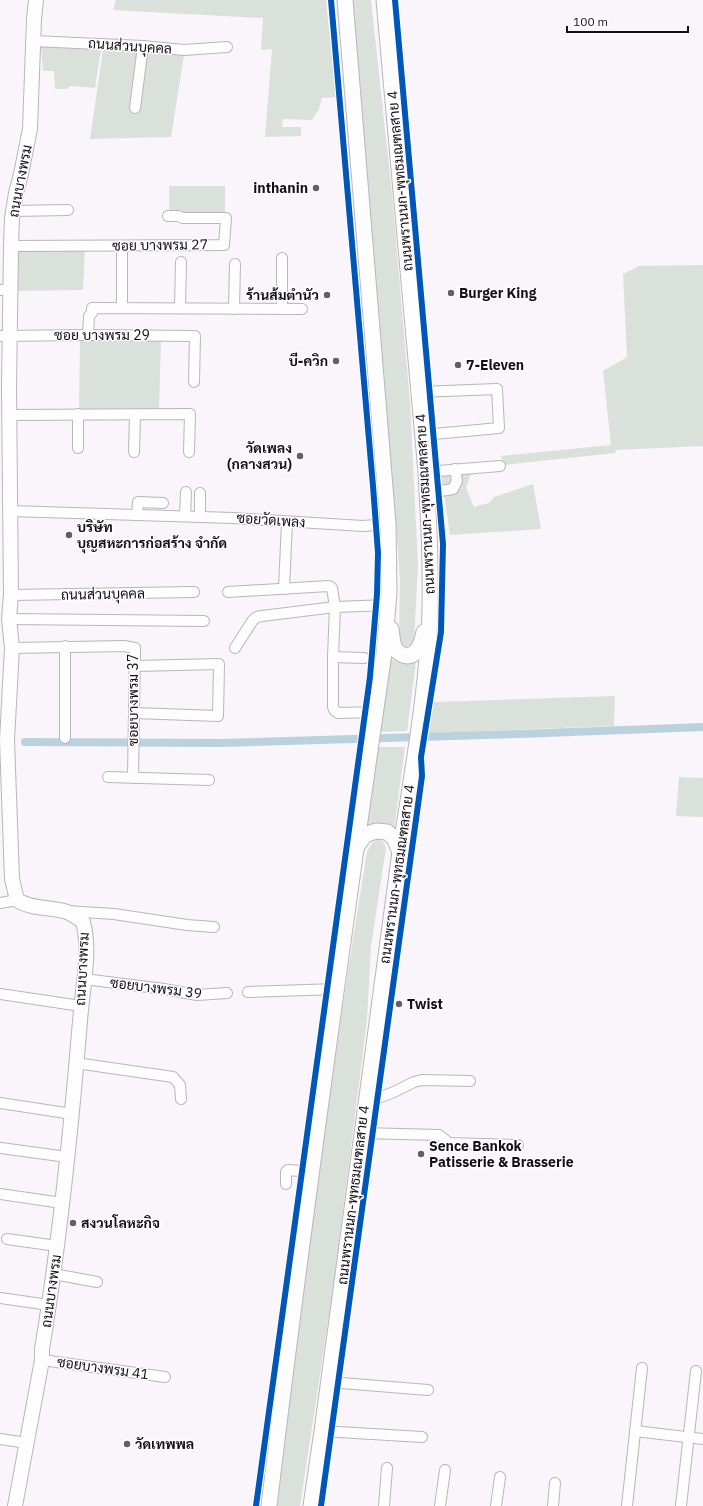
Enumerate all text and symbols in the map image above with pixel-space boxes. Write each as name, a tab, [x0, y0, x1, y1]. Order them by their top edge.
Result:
scale bar	[567, 8, 688, 34]
text: 100 m	[573, 14, 608, 29]
street label: ถนนส่วนบุคคล	[87, 34, 173, 59]
street label: ถนนพรานนก-พุทธมณฑลสาย 4	[383, 90, 418, 272]
street label: ถนนบางพรม	[4, 143, 36, 219]
place label: inthanin	[253, 179, 308, 197]
marker: inthanin	[311, 183, 321, 193]
street label: ซอย บางพรม 27	[112, 235, 208, 255]
place label: Burger King	[459, 284, 537, 302]
place label: ร้านส้มตำนัว	[246, 286, 319, 304]
marker: Burger King	[446, 288, 456, 298]
marker: ร้านส้มตำนัว	[322, 290, 332, 300]
street label: ซอย บางพรม 29	[54, 326, 150, 344]
place label: บี-ควิก	[289, 352, 328, 370]
marker: บี-ควิก	[331, 356, 341, 366]
place label: 7-Eleven	[466, 356, 524, 374]
marker: 7-Eleven	[453, 360, 463, 370]
street label: ถนนพรานนก-พุทธมณฑลสาย 4	[411, 413, 440, 595]
place label: วัดเพลง (กลางสวน)	[227, 439, 292, 473]
marker: วัดเพลง (กลางสวน)	[295, 451, 305, 461]
street label: ซอยวัดเพลง	[236, 509, 306, 531]
place label: บริษัท บุญสหะการก่อสร้าง จำกัด	[77, 518, 227, 554]
marker: บริษัท บุญสหะการก่อสร้าง จำกัด	[64, 530, 74, 540]
street label: ถนนส่วนบุคคล	[61, 584, 145, 605]
street label: ซอยบางพรม 37	[124, 654, 142, 746]
street label: ถนนพรานนก-พุทธมณฑลสาย 4	[376, 783, 419, 965]
street label: ถนนบางพรม	[71, 932, 93, 1006]
street label: ซอยบางพรม 39	[109, 973, 203, 1003]
place label: Twist	[407, 995, 443, 1013]
marker: Twist	[394, 999, 404, 1009]
street label: ถนนพรานนก-พุทธมณฑลสาย 4	[333, 1104, 374, 1286]
place label: Sence Bankok Patisserie & Brasserie	[429, 1137, 574, 1171]
marker: Sence Bankok Patisserie & Brasserie	[416, 1149, 426, 1159]
place label: สงวนโลหะกิจ	[81, 1214, 160, 1232]
marker: สงวนโลหะกิจ	[68, 1218, 78, 1228]
street label: ถนนบางพรม	[37, 1253, 65, 1329]
street label: ซอยบางพรม 41	[56, 1353, 150, 1383]
place label: วัดเทพพล	[135, 1435, 194, 1453]
marker: วัดเทพพล	[122, 1439, 132, 1449]

